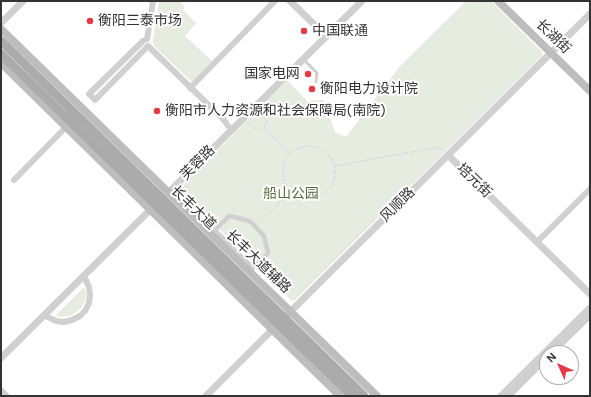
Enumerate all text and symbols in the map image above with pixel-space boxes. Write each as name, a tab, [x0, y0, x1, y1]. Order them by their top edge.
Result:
place label: 衡阳三泰市场	[98, 13, 182, 29]
marker: 衡阳三泰市场	[85, 16, 95, 26]
street label: 长湖街	[532, 16, 574, 58]
place label: 中国联通	[312, 23, 368, 39]
marker: 中国联通	[299, 26, 309, 36]
place label: 国家电网	[244, 66, 300, 82]
marker: 国家电网	[303, 69, 313, 79]
place label: 衡阳电力设计院	[320, 81, 418, 97]
marker: 衡阳电力设计院	[307, 84, 317, 94]
place label: 衡阳市人力资源和社会保障局(南院)	[165, 103, 385, 119]
marker: 衡阳市人力资源和社会保障局(南院)	[152, 106, 162, 116]
street label: 芙蓉路	[177, 142, 219, 184]
street label: 培元街	[453, 160, 495, 202]
street label: 长丰大道	[167, 183, 219, 233]
street label: 风顺路	[377, 184, 419, 226]
park label: 船山公园	[263, 186, 319, 202]
street label: 长丰大道辅路	[222, 227, 294, 297]
north arrow	[539, 345, 579, 385]
text: N	[543, 349, 559, 365]

